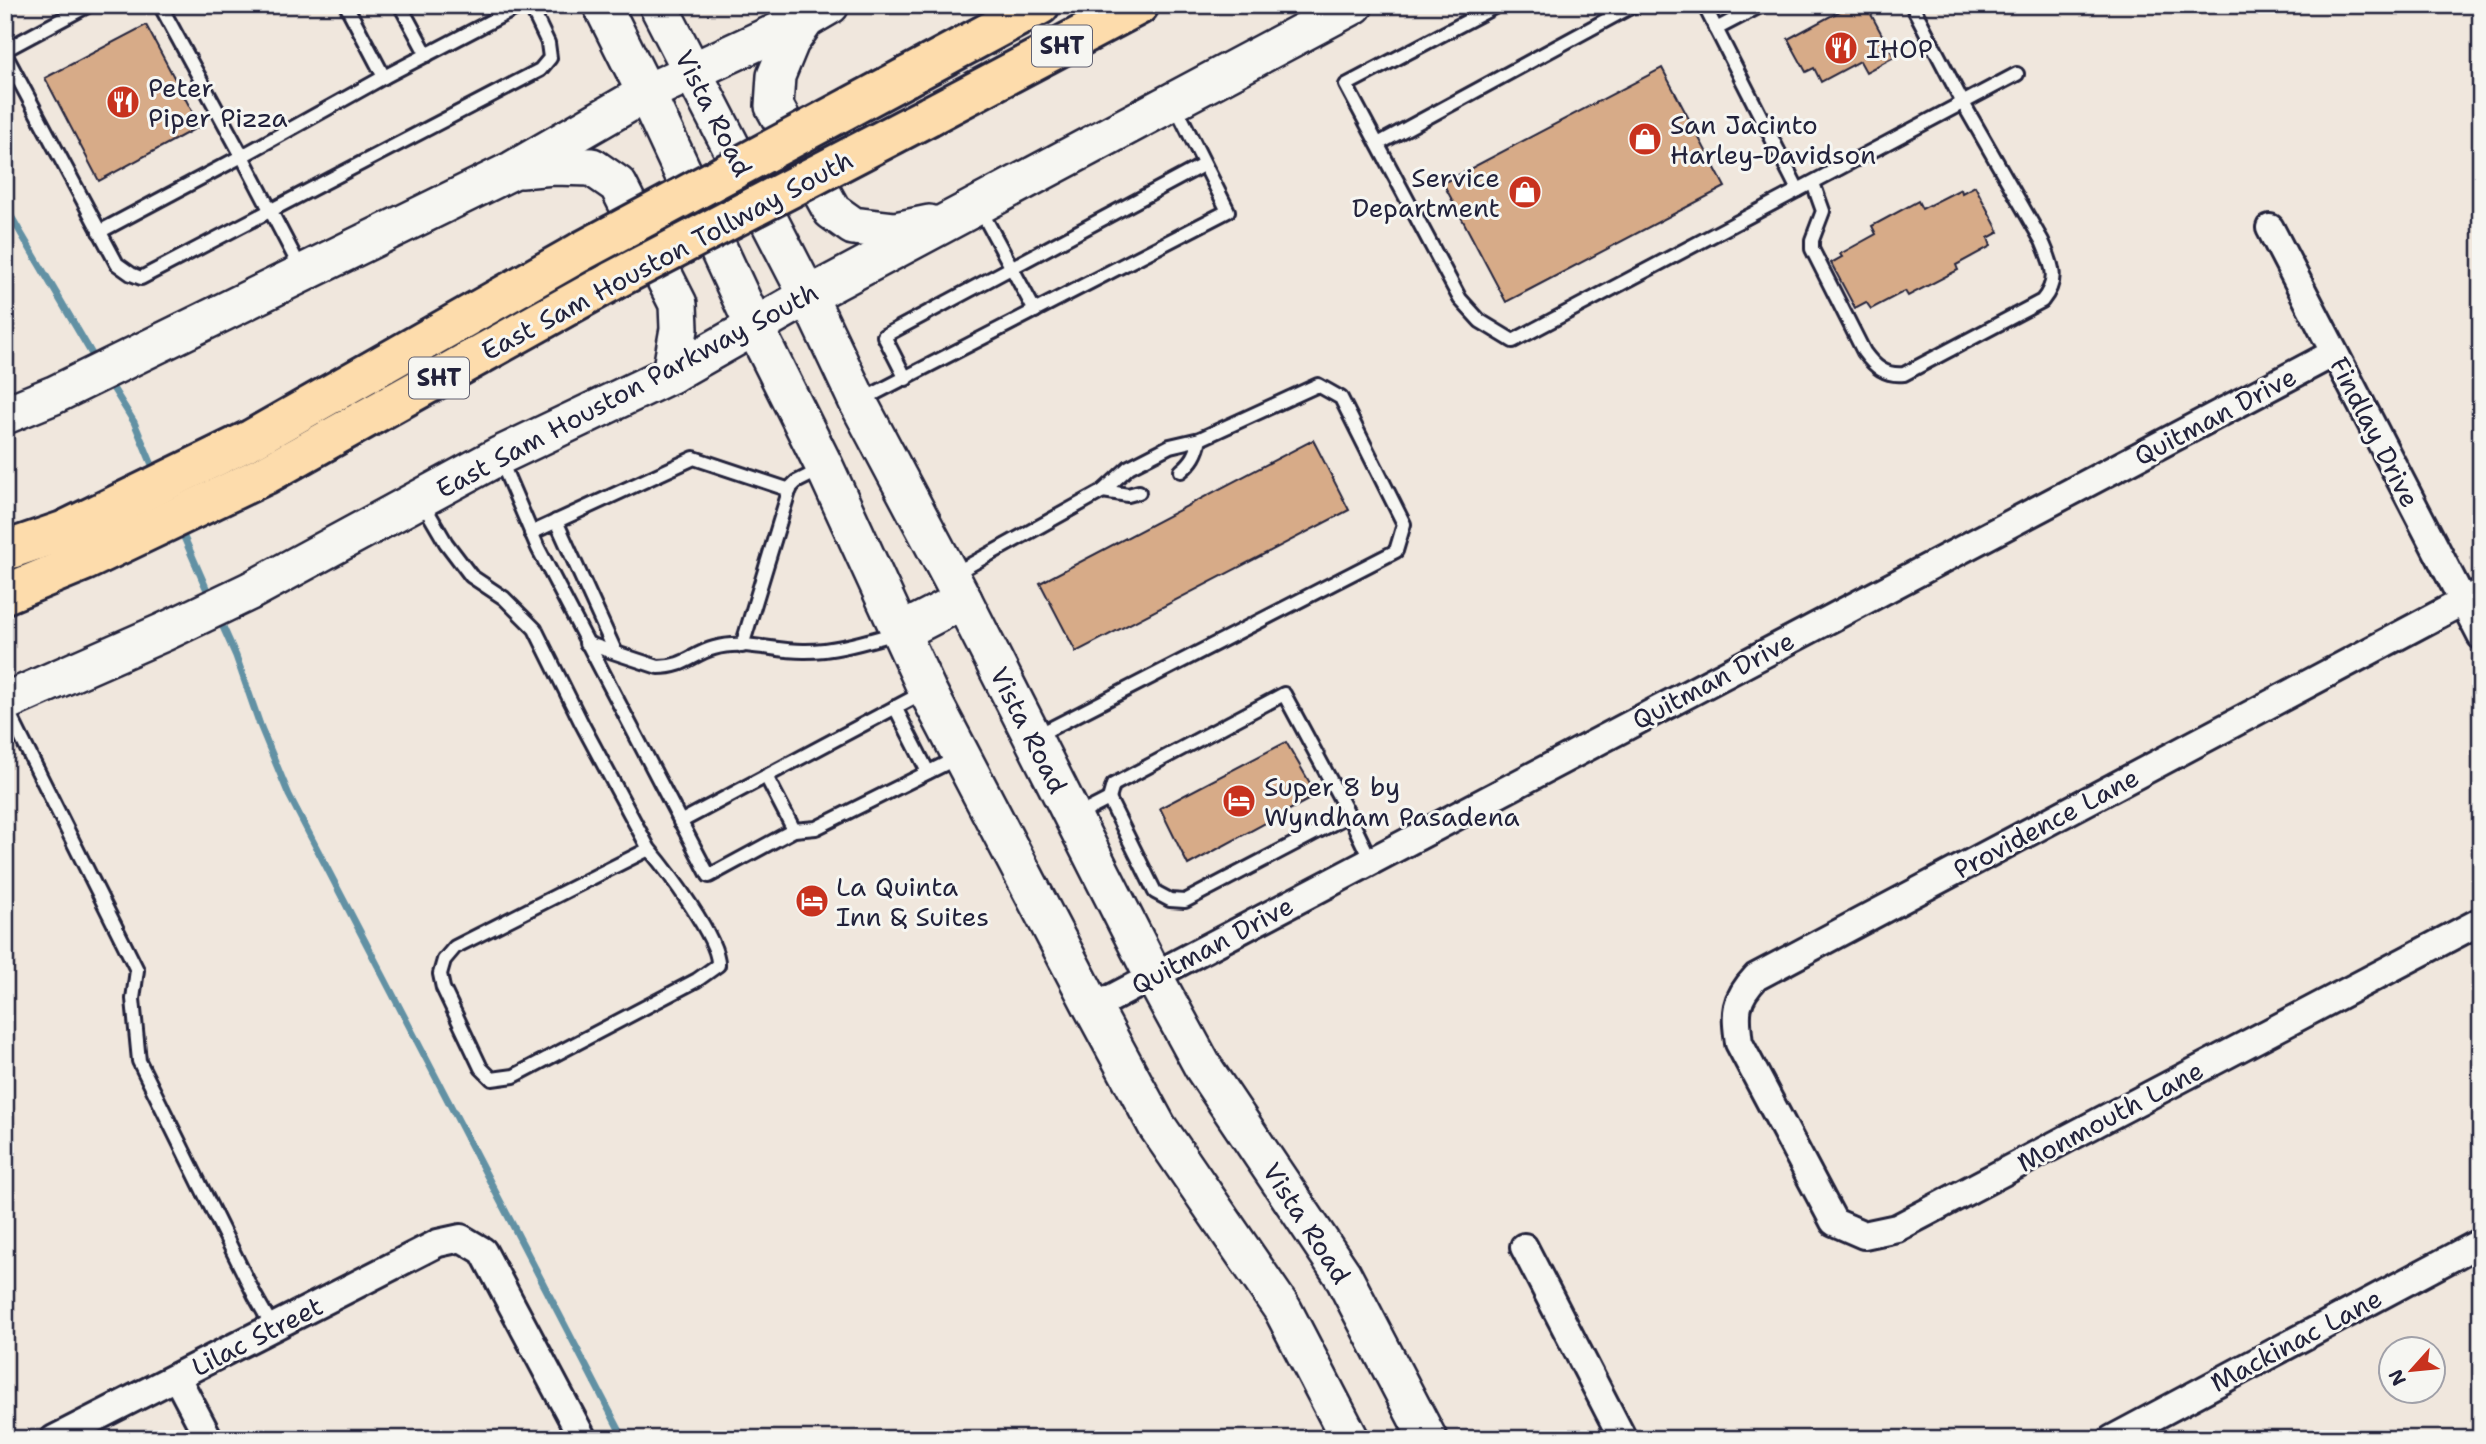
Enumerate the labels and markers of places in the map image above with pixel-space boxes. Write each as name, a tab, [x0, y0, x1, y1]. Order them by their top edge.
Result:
restaurant icon: IHOP	[1822, 29, 1860, 67]
place label: IHOP	[1866, 31, 1933, 66]
place label: Peter Piper Pizza	[148, 70, 288, 135]
restaurant icon: Peter Piper Pizza	[104, 83, 142, 121]
place label: San Jacinto Harley-Davidson	[1670, 107, 1876, 172]
shop icon: San Jacinto Harley-Davidson	[1626, 120, 1664, 158]
place label: Service Department	[1352, 160, 1500, 225]
shop icon: Service Department	[1506, 173, 1544, 211]
place label: Super 8 by Wyndham Pasadena	[1264, 769, 1520, 834]
hotel icon: Super 8 by Wyndham Pasadena	[1220, 782, 1258, 820]
place label: La Quinta Inn & Suites	[836, 869, 989, 934]
hotel icon: La Quinta Inn & Suites	[793, 882, 831, 920]

